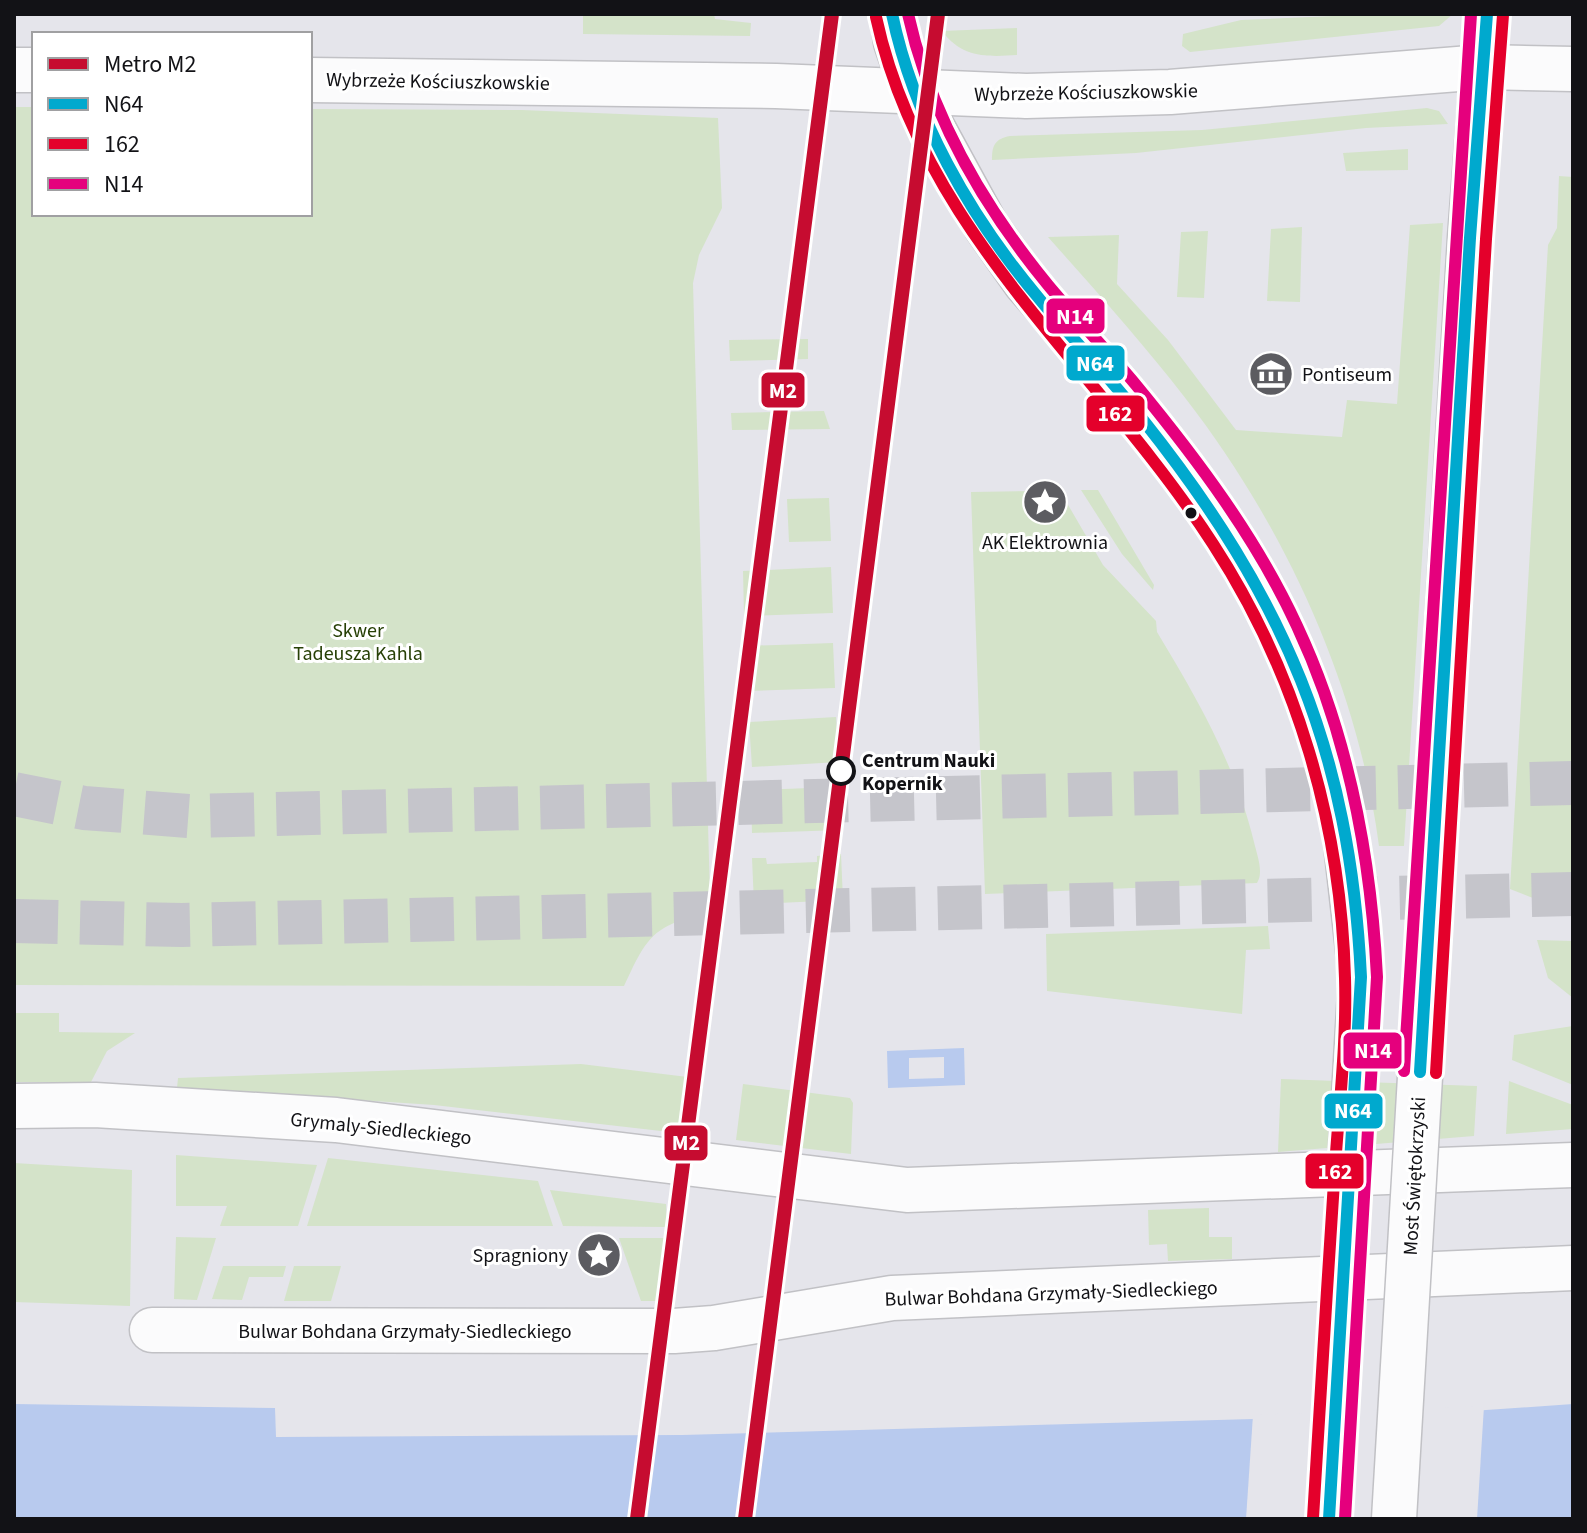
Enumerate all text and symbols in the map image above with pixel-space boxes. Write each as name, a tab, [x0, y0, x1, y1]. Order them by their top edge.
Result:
legend	[32, 32, 312, 216]
text: Metro M2	[104, 47, 197, 82]
street label: Wybrzeże Kościuszkowskie	[326, 66, 550, 98]
street label: Wybrzeże Kościuszkowskie	[974, 77, 1198, 109]
text: N64	[104, 87, 143, 122]
text: 162	[104, 127, 140, 162]
text: N14	[104, 167, 143, 202]
line badge: N14	[1045, 297, 1106, 335]
text: N14	[1056, 301, 1094, 333]
line badge: N64	[1065, 344, 1126, 382]
text: N64	[1076, 348, 1114, 380]
museum icon: Pontiseum	[1247, 350, 1295, 398]
place label: Pontiseum	[1302, 361, 1392, 389]
line badge: M2	[760, 371, 806, 409]
text: M2	[769, 375, 797, 407]
line badge: 162	[1085, 394, 1146, 433]
text: 162	[1098, 398, 1132, 430]
place icon: AK Elektrownia	[1021, 478, 1069, 526]
unlabelled marker	[1183, 505, 1199, 521]
place label: AK Elektrownia	[982, 529, 1108, 557]
park label: Skwer Tadeusza Kahla	[293, 617, 423, 668]
place label: Centrum Nauki Kopernik	[862, 747, 995, 798]
marker: Centrum Nauki Kopernik	[827, 757, 855, 785]
line badge: N14	[1342, 1031, 1403, 1070]
text: N14	[1354, 1035, 1392, 1067]
line badge: N64	[1323, 1092, 1384, 1130]
text: N64	[1334, 1095, 1372, 1127]
street label: Most Świętokrzyski	[1397, 1096, 1433, 1256]
street label: Grymaly-Siedleckiego	[289, 1106, 473, 1152]
line badge: M2	[663, 1124, 709, 1162]
text: M2	[672, 1127, 700, 1159]
line badge: 162	[1304, 1152, 1365, 1190]
text: 162	[1318, 1156, 1352, 1188]
place icon: Spragniony	[575, 1231, 623, 1279]
place label: Spragniony	[473, 1242, 569, 1270]
street label: Bulwar Bohdana Grzymały-Siedleckiego	[884, 1274, 1218, 1314]
street label: Bulwar Bohdana Grzymały-Siedleckiego	[238, 1318, 572, 1346]

